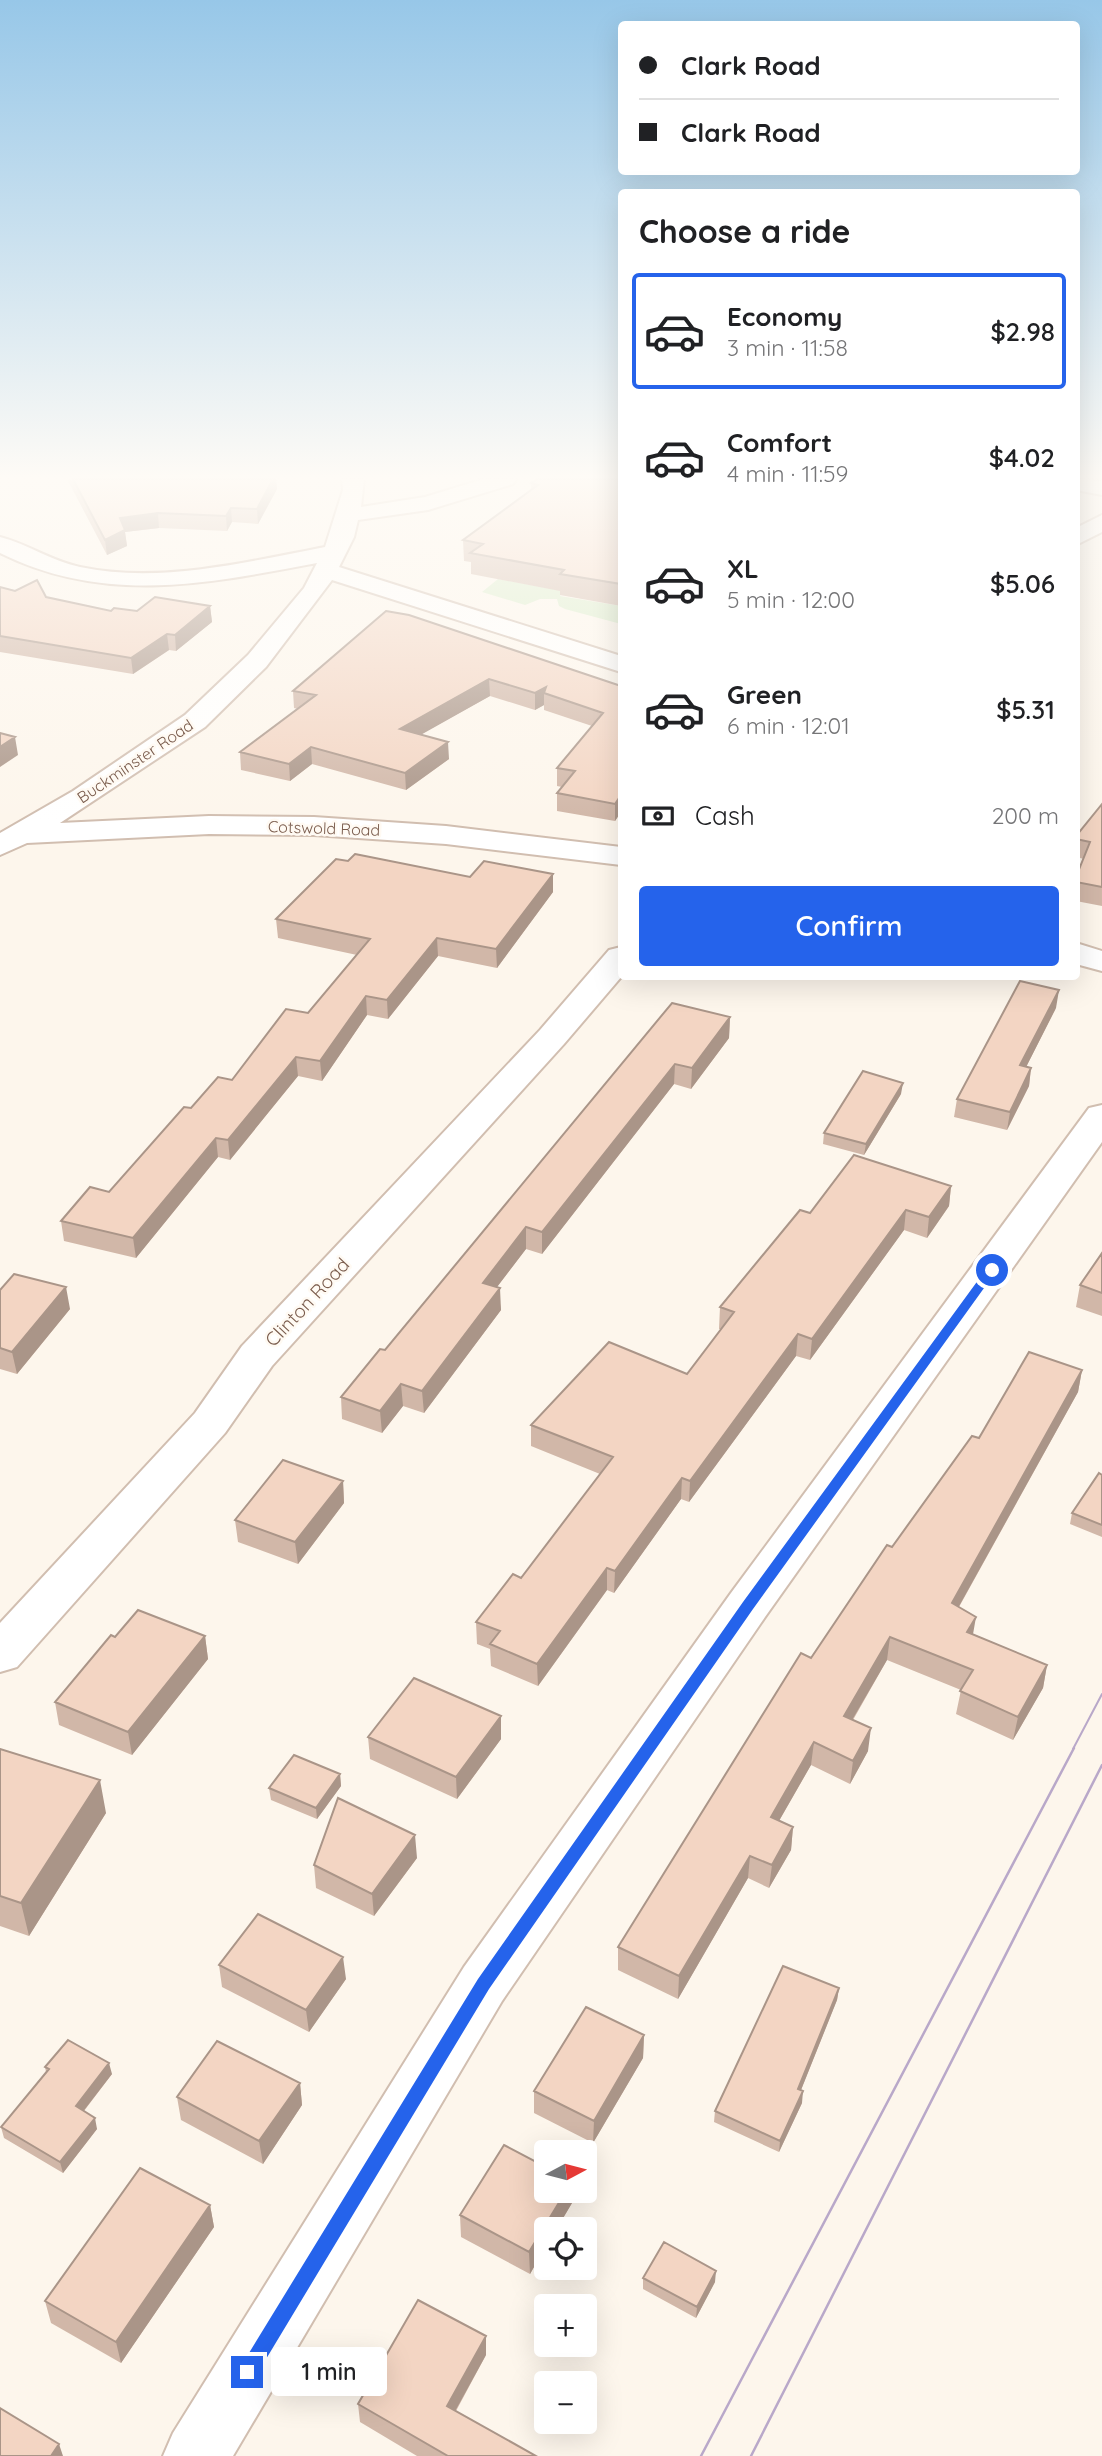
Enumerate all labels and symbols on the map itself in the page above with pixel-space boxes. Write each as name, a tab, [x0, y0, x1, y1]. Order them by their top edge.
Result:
street label: Buckminster Road	[73, 715, 197, 807]
street label: Cotswold Road	[268, 816, 380, 840]
street label: Clinton Road	[260, 1253, 354, 1351]
route start	[976, 1254, 1008, 1286]
north arrow	[534, 2140, 597, 2203]
callout: 1 min	[272, 2348, 387, 2396]
route end	[231, 2356, 263, 2388]

